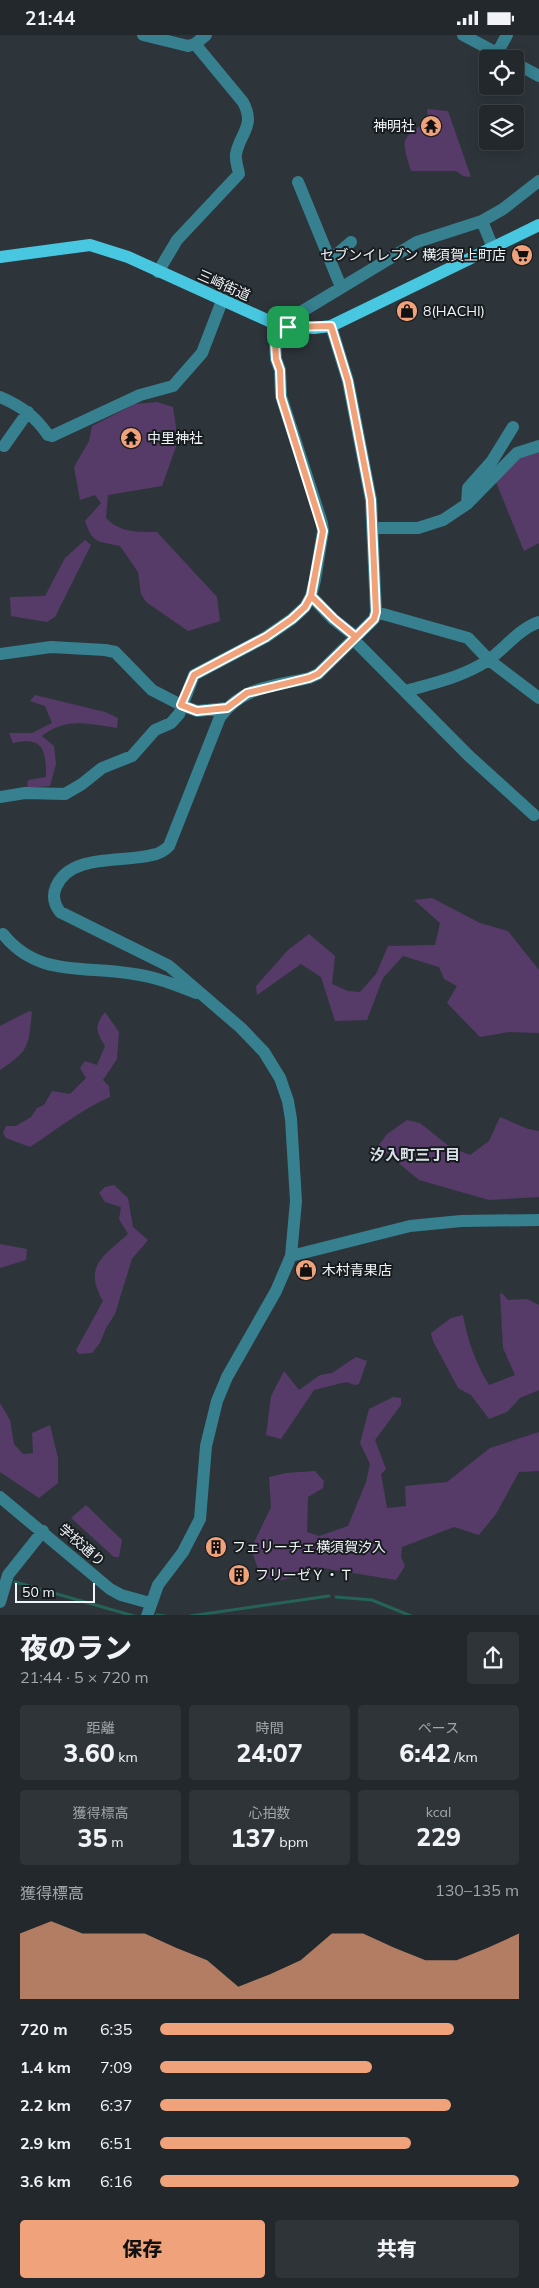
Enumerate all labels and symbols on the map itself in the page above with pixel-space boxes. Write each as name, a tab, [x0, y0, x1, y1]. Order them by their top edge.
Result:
temple icon: 神明社	[419, 114, 443, 138]
place label: 神明社	[373, 117, 415, 135]
supermarket icon: セブンイレブン 横須賀上町店	[510, 243, 534, 267]
place label: セブンイレブン 横須賀上町店	[320, 246, 506, 264]
street label: 三崎街道	[195, 265, 253, 305]
shop icon: 8(HACHI)	[395, 299, 419, 323]
place label: 8(HACHI)	[423, 302, 485, 320]
pin	[267, 306, 309, 348]
temple icon: 中里神社	[119, 426, 143, 450]
place label: 中里神社	[147, 429, 203, 447]
district label: 汐入町三丁目	[370, 1145, 460, 1164]
shop icon: 木村青果店	[294, 1258, 318, 1282]
place label: 木村青果店	[322, 1261, 392, 1279]
street label: 学校通り	[55, 1520, 109, 1570]
building icon: フェリーチェ横須賀汐入	[204, 1535, 228, 1559]
place label: フェリーチェ横須賀汐入	[232, 1538, 386, 1556]
building icon: フリーゼＹ・Ｔ	[227, 1563, 251, 1587]
place label: フリーゼＹ・Ｔ	[255, 1566, 353, 1584]
scale bar	[15, 1581, 95, 1604]

